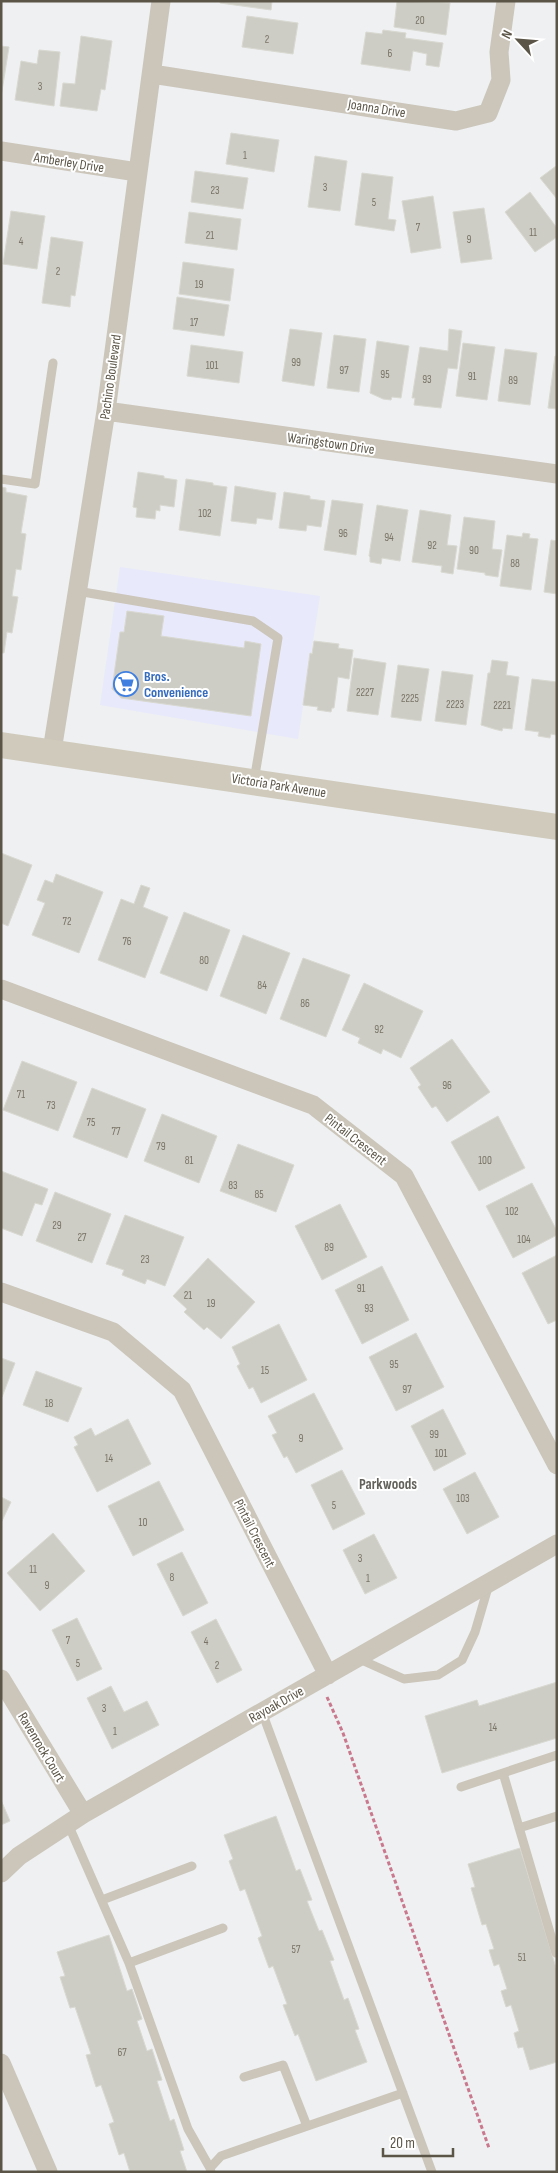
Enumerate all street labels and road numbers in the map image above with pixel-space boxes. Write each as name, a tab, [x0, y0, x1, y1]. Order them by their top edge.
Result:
street label: Joanna Drive	[346, 95, 407, 121]
street label: Amberley Drive	[32, 148, 105, 176]
street label: Pachino Boulevard	[96, 333, 125, 421]
street label: Waringstown Drive	[286, 429, 376, 458]
street label: Victoria Park Avenue	[230, 770, 327, 801]
street label: Pintail Crescent	[321, 1110, 390, 1169]
street label: Pintail Crescent	[230, 1496, 279, 1570]
street label: Rayoak Drive	[246, 1682, 307, 1726]
street label: Ravenrock Court	[14, 1709, 69, 1785]

